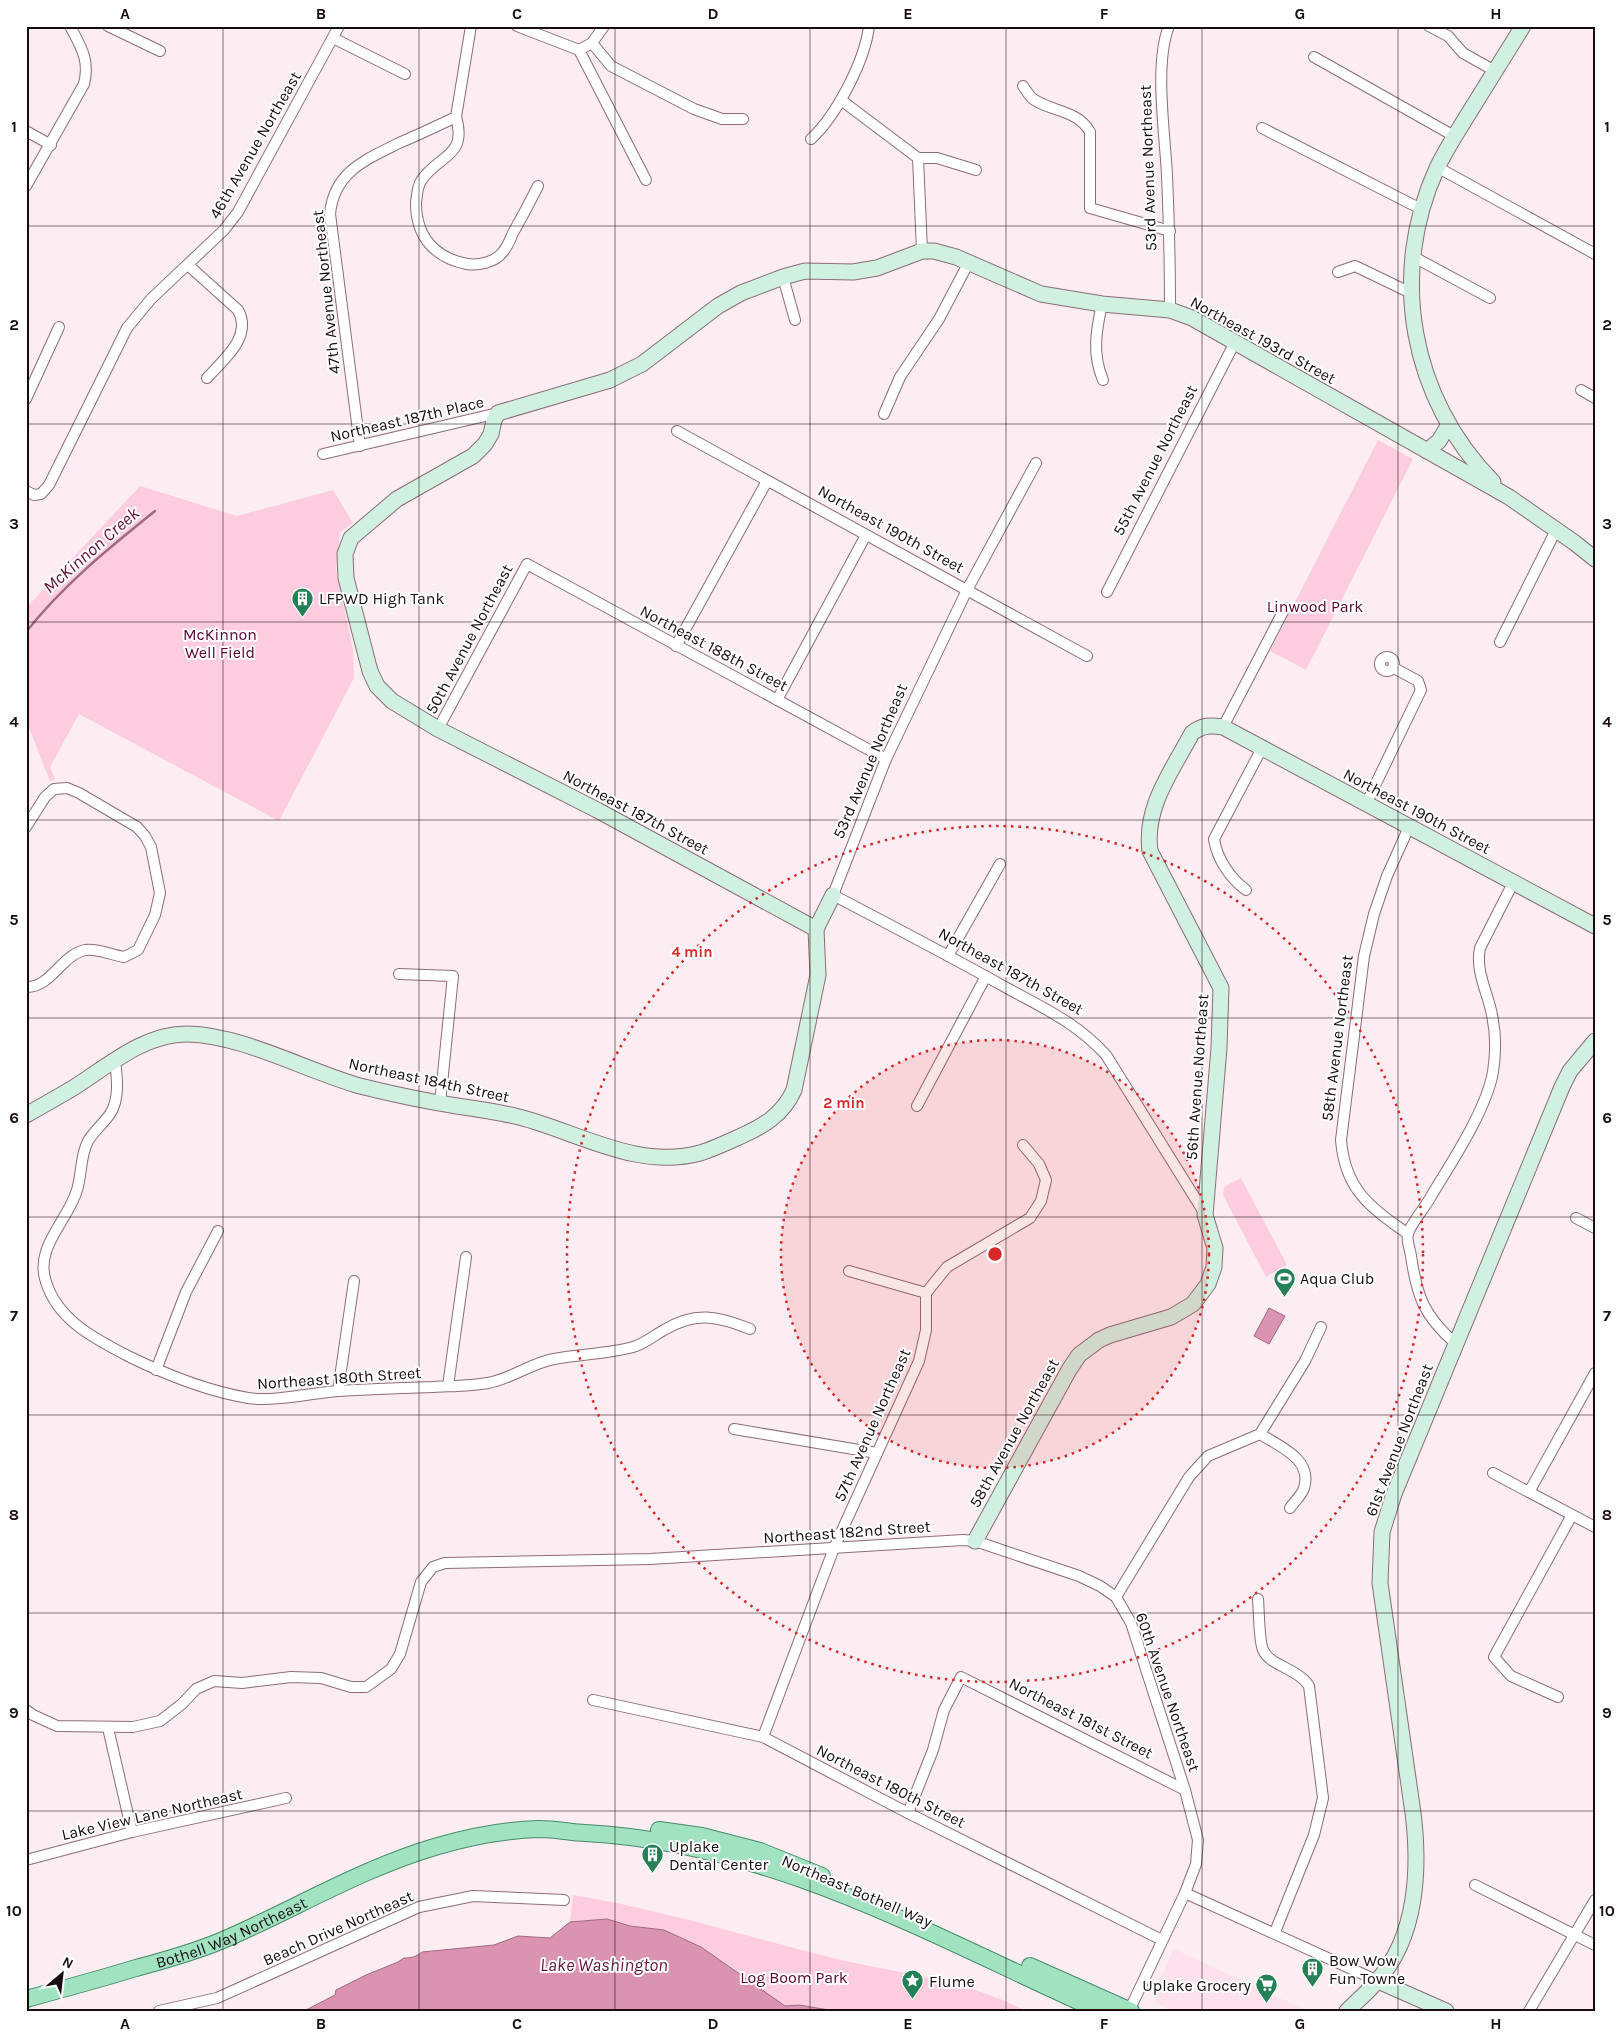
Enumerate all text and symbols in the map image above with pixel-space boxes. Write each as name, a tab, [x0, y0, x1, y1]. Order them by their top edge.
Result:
text: A	[120, 4, 130, 23]
text: B	[316, 4, 326, 23]
text: C	[512, 4, 522, 23]
text: D	[708, 4, 719, 23]
text: E	[903, 4, 913, 23]
text: F	[1100, 4, 1109, 23]
text: G	[1295, 4, 1305, 23]
text: H	[1490, 4, 1502, 23]
street label: 46th Avenue Northeast	[205, 68, 305, 222]
street label: 53rd Avenue Northeast	[1136, 84, 1160, 252]
text: 1	[11, 117, 17, 136]
text: 1	[1604, 117, 1610, 136]
street label: 47th Avenue Northeast	[308, 209, 344, 375]
street label: Northeast 193rd Street	[1187, 292, 1339, 388]
text: 2	[9, 315, 19, 334]
text: 2	[1602, 315, 1612, 334]
street label: 55th Avenue Northeast	[1109, 381, 1201, 539]
street label: Northeast 187th Place	[328, 392, 486, 446]
street label: Northeast 190th Street	[815, 481, 967, 577]
water label: McKinnon Creek	[38, 502, 144, 598]
text: 3	[9, 514, 19, 533]
text: 3	[1602, 514, 1612, 533]
street label: 50th Avenue Northeast	[421, 561, 517, 717]
building icon: LFPWD High Tank	[291, 586, 315, 617]
place label: LFPWD High Tank	[319, 589, 444, 608]
park label: Linwood Park	[1267, 597, 1363, 616]
street label: Northeast 188th Street	[637, 601, 791, 695]
park label: McKinnon Well Field	[183, 625, 257, 662]
street label: 53rd Avenue Northeast	[829, 681, 911, 841]
text: 4	[9, 712, 19, 731]
text: 4	[1602, 712, 1612, 731]
street label: Northeast 190th Street	[1340, 764, 1494, 858]
street label: Northeast 187th Street	[560, 765, 712, 859]
text: 5	[9, 910, 19, 929]
text: 5	[1602, 910, 1612, 929]
street label: Northeast 187th Street	[935, 923, 1087, 1019]
text: 4 min	[671, 943, 713, 961]
street label: 58th Avenue Northeast	[1317, 954, 1357, 1122]
street label: 56th Avenue Northeast	[1182, 993, 1212, 1161]
street label: Northeast 184th Street	[347, 1054, 511, 1106]
text: 2 min	[823, 1094, 865, 1112]
text: 6	[9, 1108, 19, 1127]
text: 6	[1602, 1108, 1612, 1127]
centre of rings	[986, 1245, 1004, 1263]
sports icon: Aqua Club	[1272, 1266, 1296, 1297]
place label: Aqua Club	[1300, 1269, 1374, 1288]
text: 7	[10, 1306, 18, 1325]
text: 7	[1603, 1306, 1611, 1325]
street label: 57th Avenue Northeast	[830, 1346, 914, 1504]
street label: 58th Avenue Northeast	[965, 1355, 1063, 1511]
street label: 61st Avenue Northeast	[1361, 1361, 1437, 1519]
street label: Northeast 180th Street	[256, 1363, 422, 1393]
text: 8	[9, 1505, 19, 1524]
text: 8	[1602, 1505, 1612, 1524]
street label: Northeast 182nd Street	[763, 1517, 931, 1547]
street label: 60th Avenue Northeast	[1132, 1610, 1204, 1774]
street label: Northeast 181st Street	[1006, 1673, 1156, 1763]
text: 9	[9, 1703, 19, 1722]
text: 9	[1602, 1703, 1612, 1722]
street label: Northeast 180th Street	[813, 1740, 969, 1832]
street label: Lake View Lane Northeast	[60, 1784, 244, 1844]
place label: Uplake Dental Center	[669, 1837, 768, 1874]
building icon: Uplake Dental Center	[641, 1843, 665, 1874]
street label: Northeast Bothell Way	[779, 1851, 936, 1932]
street label: Beach Drive Northeast	[260, 1886, 416, 1970]
street label: Bothell Way Northeast	[154, 1893, 310, 1972]
text: 10	[6, 1901, 22, 1920]
text: 10	[1599, 1901, 1615, 1920]
north arrow	[38, 1950, 88, 2000]
place label: Bow Wow Fun Towne	[1329, 1951, 1405, 1988]
text: N	[59, 1953, 76, 1973]
water label: Lake Washington	[540, 1954, 668, 1976]
building icon: Bow Wow Fun Towne	[1301, 1957, 1325, 1988]
park label: Log Boom Park	[740, 1968, 848, 1987]
place icon: Flume	[901, 1969, 925, 2000]
place label: Flume	[929, 1972, 975, 1991]
supermarket icon: Uplake Grocery	[1255, 1973, 1279, 2004]
place label: Uplake Grocery	[1142, 1976, 1252, 1995]
text: A	[120, 2014, 130, 2033]
text: B	[316, 2014, 326, 2033]
text: C	[512, 2014, 522, 2033]
text: D	[708, 2014, 719, 2033]
text: E	[903, 2014, 913, 2033]
text: F	[1100, 2014, 1109, 2033]
text: G	[1295, 2014, 1305, 2033]
text: H	[1490, 2014, 1502, 2033]

